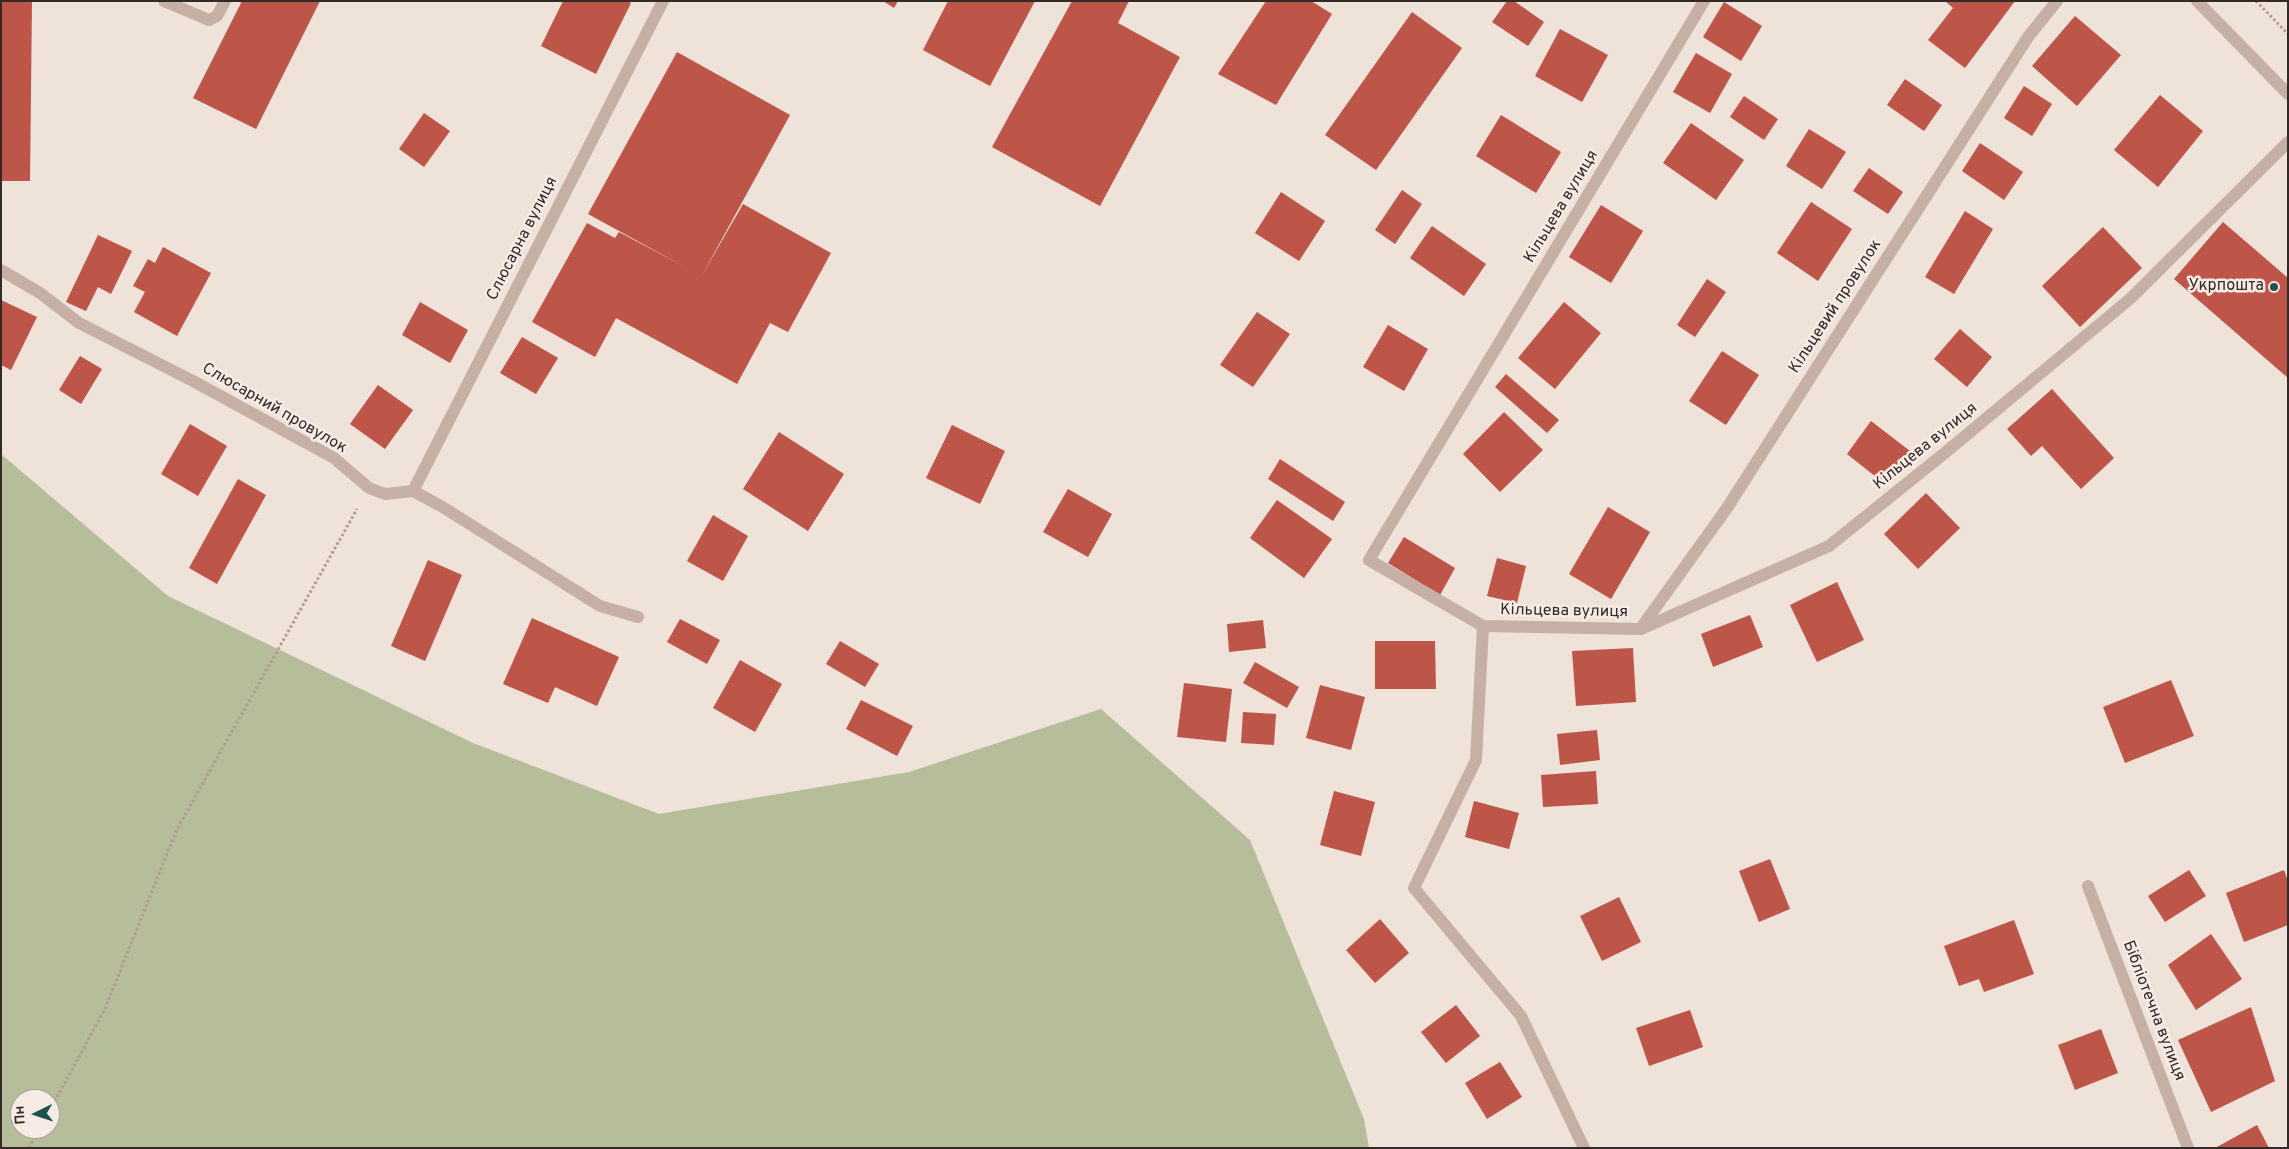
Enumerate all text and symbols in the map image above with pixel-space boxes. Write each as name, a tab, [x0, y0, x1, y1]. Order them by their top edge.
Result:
street label: Кільцева вулиця	[1521, 147, 1603, 267]
street label: Слюсарна вулиця	[484, 174, 562, 304]
street label: Кільцевий провулок	[1786, 236, 1886, 378]
place label: Укрпошта	[2188, 277, 2264, 297]
marker: Укрпошта	[2268, 281, 2280, 293]
street label: Слюсарний провулок	[198, 360, 350, 458]
street label: Кільцева вулиця	[1870, 399, 1982, 495]
street label: Кільцева вулиця	[1500, 601, 1628, 623]
street label: Бібліотечна вулиця	[2117, 938, 2189, 1084]
north arrow	[10, 1089, 60, 1139]
text: Пн	[11, 1105, 30, 1125]

